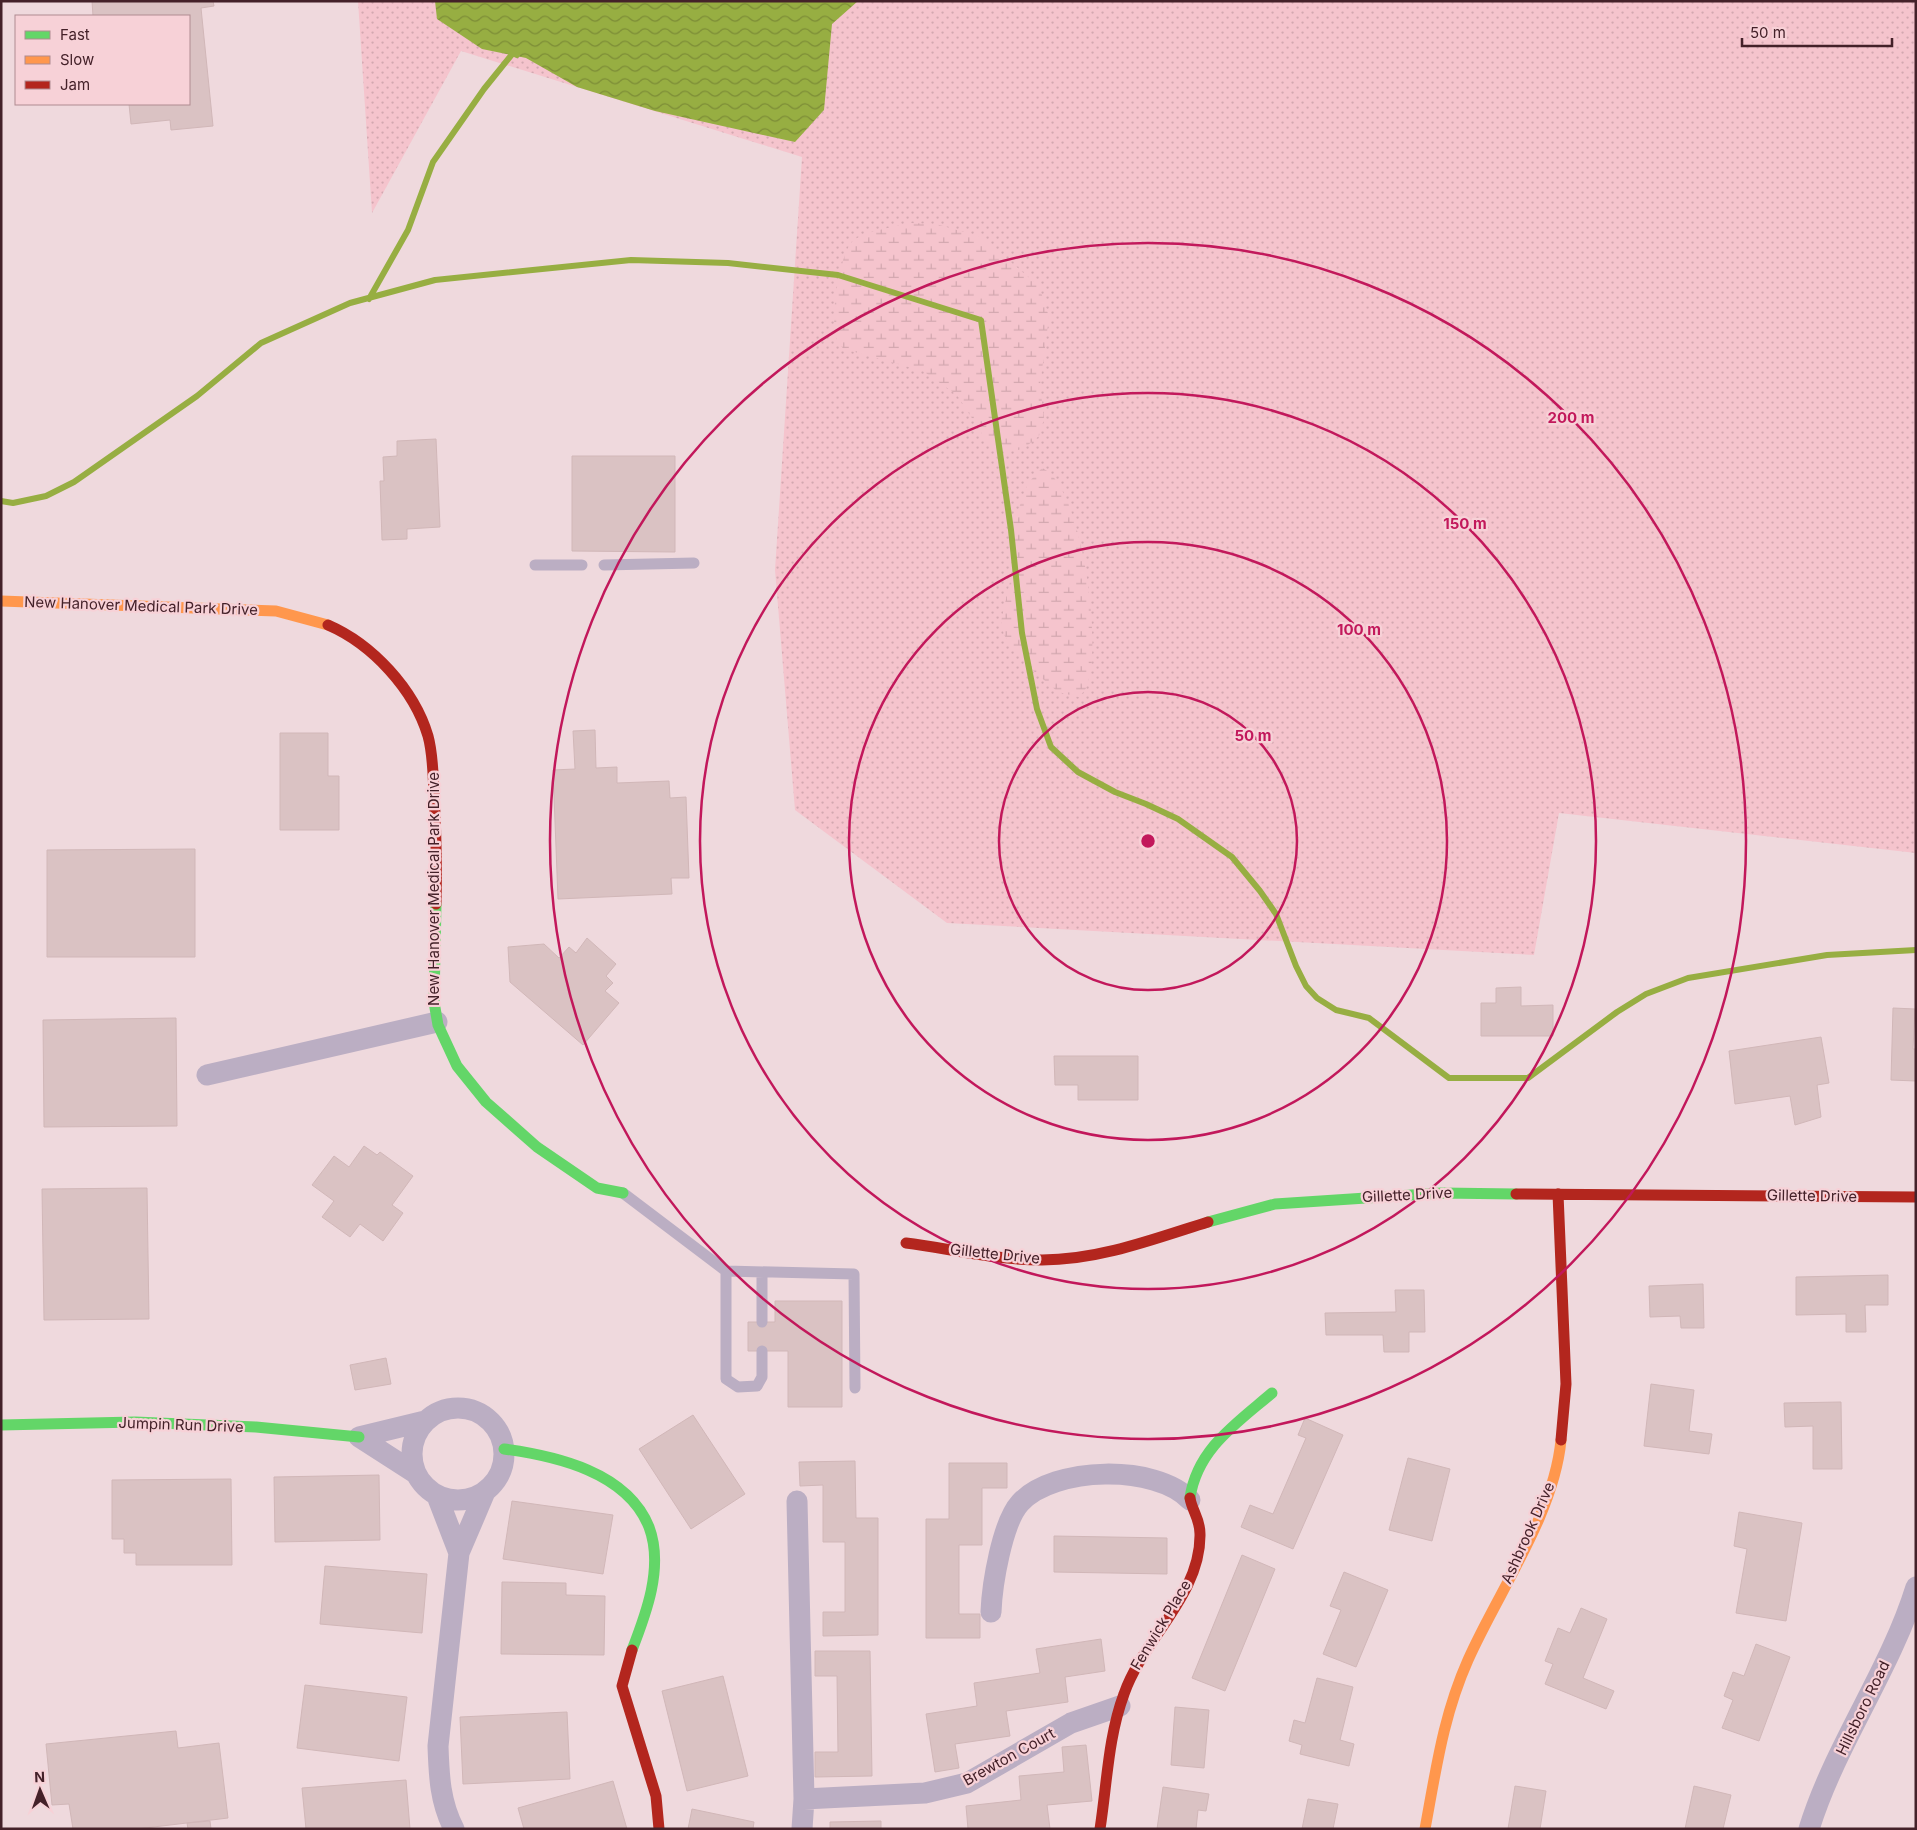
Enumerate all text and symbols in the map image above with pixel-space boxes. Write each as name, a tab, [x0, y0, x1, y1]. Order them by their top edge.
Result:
legend	[15, 15, 190, 105]
scale bar	[1742, 15, 1892, 47]
text: 50 m	[1750, 23, 1786, 42]
text: Fast	[60, 25, 90, 44]
text: Slow	[60, 50, 94, 69]
text: Jam	[60, 75, 90, 94]
text: 200 m	[1548, 408, 1594, 427]
text: 150 m	[1443, 514, 1487, 533]
street label: New Hanover Medical Park Drive	[24, 592, 258, 619]
text: 100 m	[1337, 620, 1381, 639]
text: 50 m	[1235, 726, 1271, 745]
street label: New Hanover Medical Park Drive	[424, 772, 443, 1006]
centre of rings	[1139, 832, 1157, 850]
street label: Gillette Drive	[1361, 1183, 1453, 1206]
street label: Gillette Drive	[1767, 1185, 1857, 1206]
street label: Gillette Drive	[949, 1239, 1041, 1268]
street label: Jumpin Run Drive	[118, 1413, 244, 1436]
street label: Ashbrook Drive	[1497, 1479, 1558, 1587]
street label: Fenwick Place	[1126, 1576, 1195, 1673]
street label: Hillsboro Road	[1831, 1657, 1894, 1758]
street label: Brewton Court	[959, 1723, 1058, 1790]
north arrow	[15, 1765, 65, 1815]
text: N	[34, 1768, 45, 1785]

